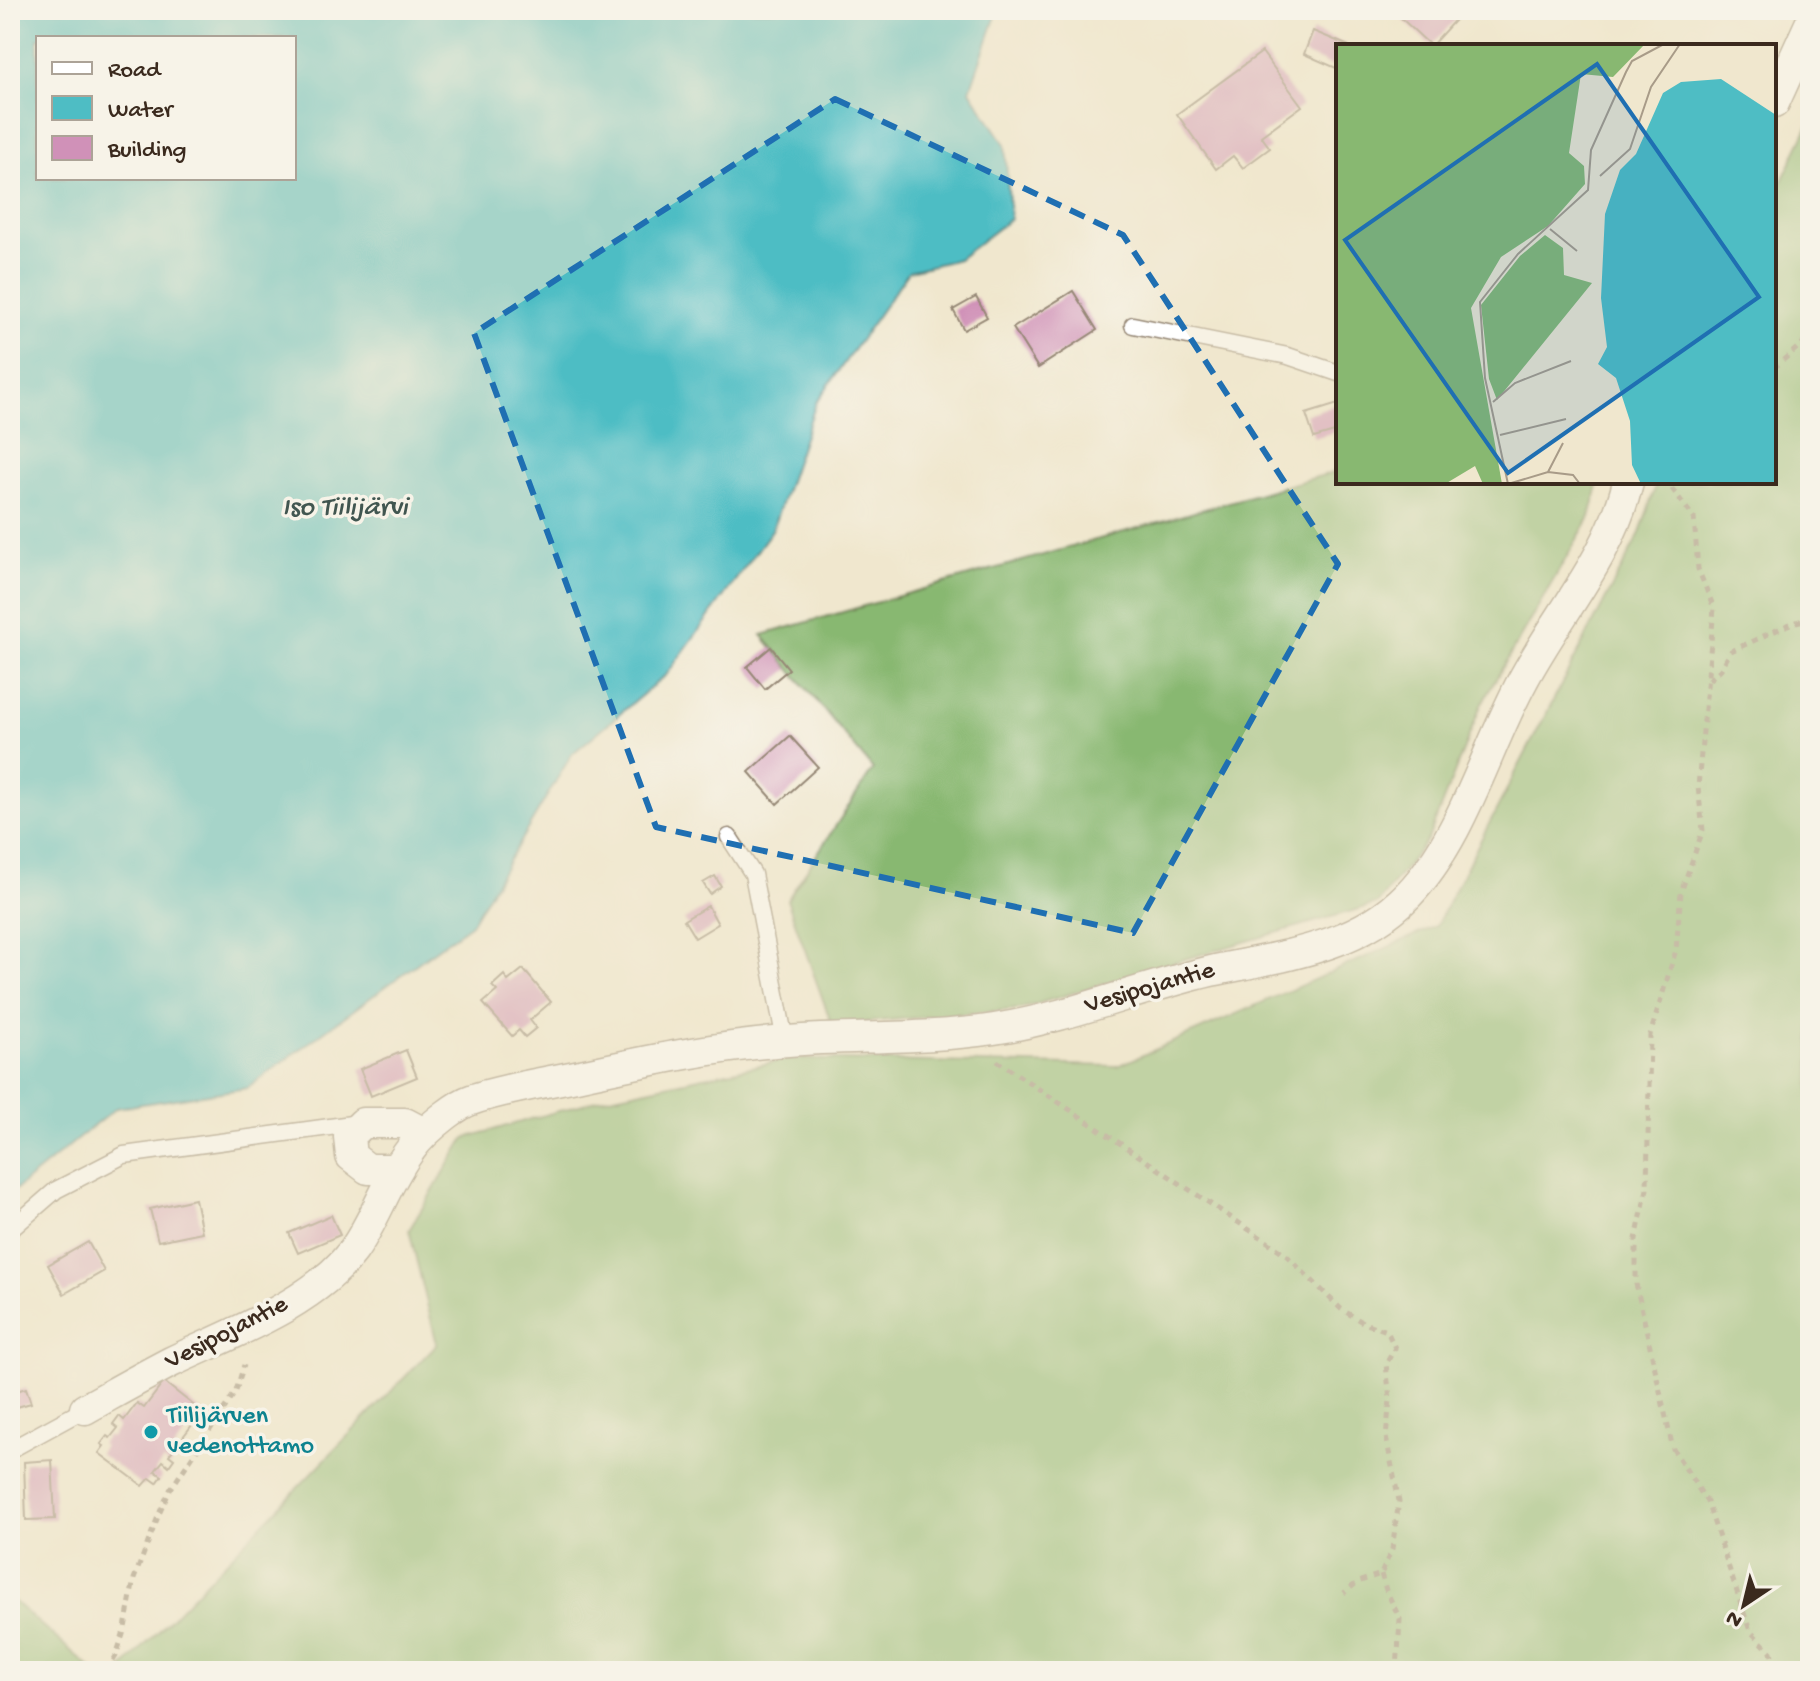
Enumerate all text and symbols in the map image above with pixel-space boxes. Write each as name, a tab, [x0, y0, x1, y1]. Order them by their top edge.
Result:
legend	[36, 36, 296, 180]
inset map	[1336, 44, 1776, 484]
text: Road	[108, 57, 162, 86]
text: Water	[108, 97, 175, 126]
text: Building	[107, 137, 186, 166]
water label: Iso Tiilijärvi	[282, 492, 411, 525]
street label: Vesipojantie	[1081, 956, 1219, 1023]
street label: Vesipojantie	[160, 1290, 294, 1379]
place label: Tiilijärven vedenottamo	[165, 1402, 314, 1463]
marker: Tiilijärven vedenottamo	[142, 1423, 160, 1441]
north arrow	[1704, 1565, 1784, 1645]
text: N	[1721, 1603, 1748, 1633]

